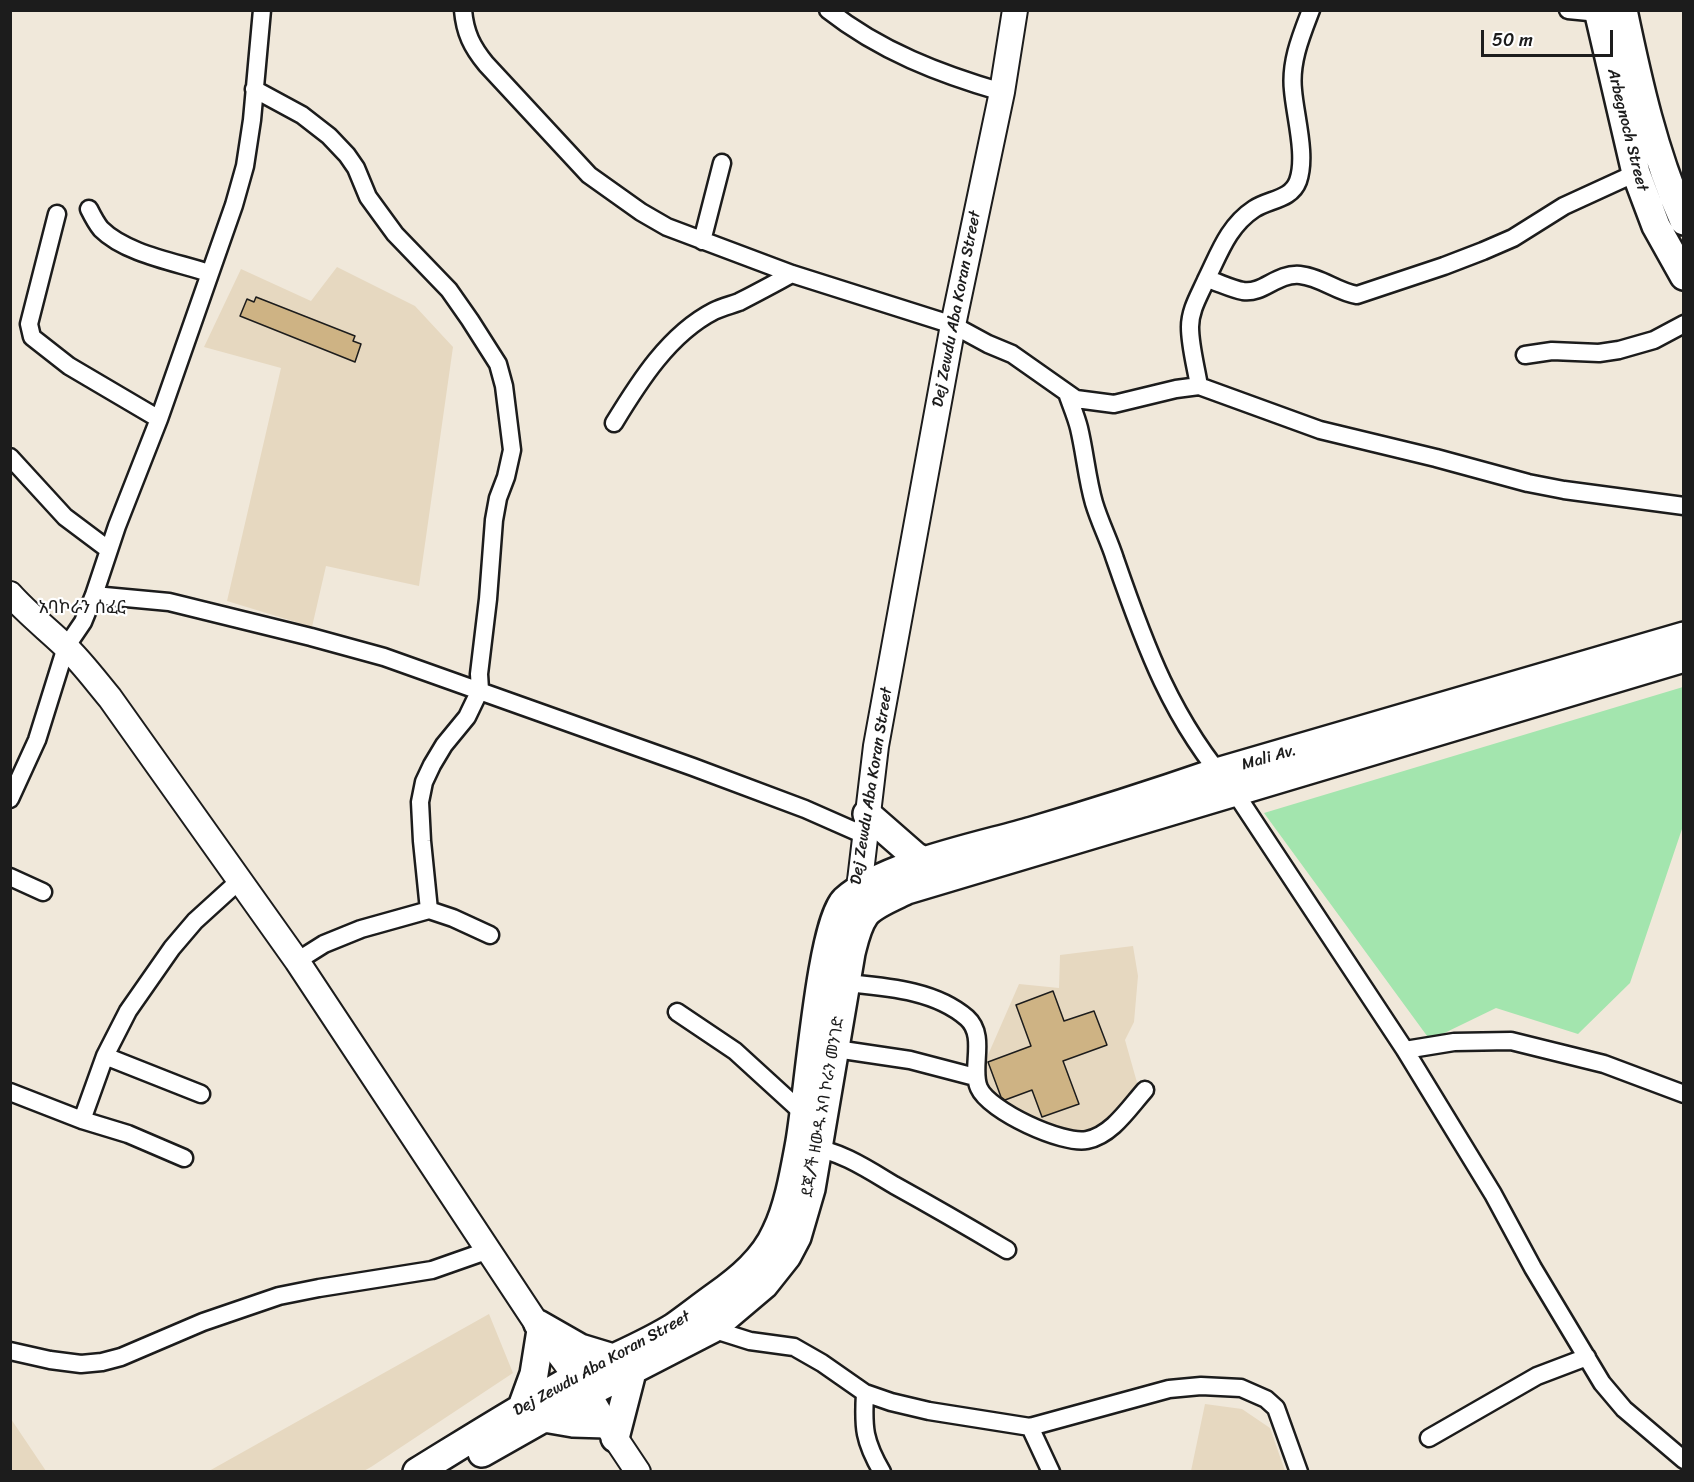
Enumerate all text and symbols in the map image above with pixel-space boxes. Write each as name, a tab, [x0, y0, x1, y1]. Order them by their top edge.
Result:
scale bar	[1484, 18, 1616, 56]
text: 50 m	[1492, 24, 1533, 56]
street label: Arbegnoch Street	[1602, 67, 1652, 193]
street label: Dej Zewdu Aba Koran Street	[929, 209, 985, 409]
district label: አባኮራን ሰፈር	[38, 597, 126, 619]
street label: Dej Zewdu Aba Koran Street	[847, 686, 897, 886]
street label: Mali Av.	[1240, 741, 1298, 775]
street label: ደጃ/ች ዘውዱ አባ ኮራን መንገድ	[799, 1015, 849, 1199]
street label: Dej Zewdu Aba Koran Street	[510, 1307, 694, 1421]

